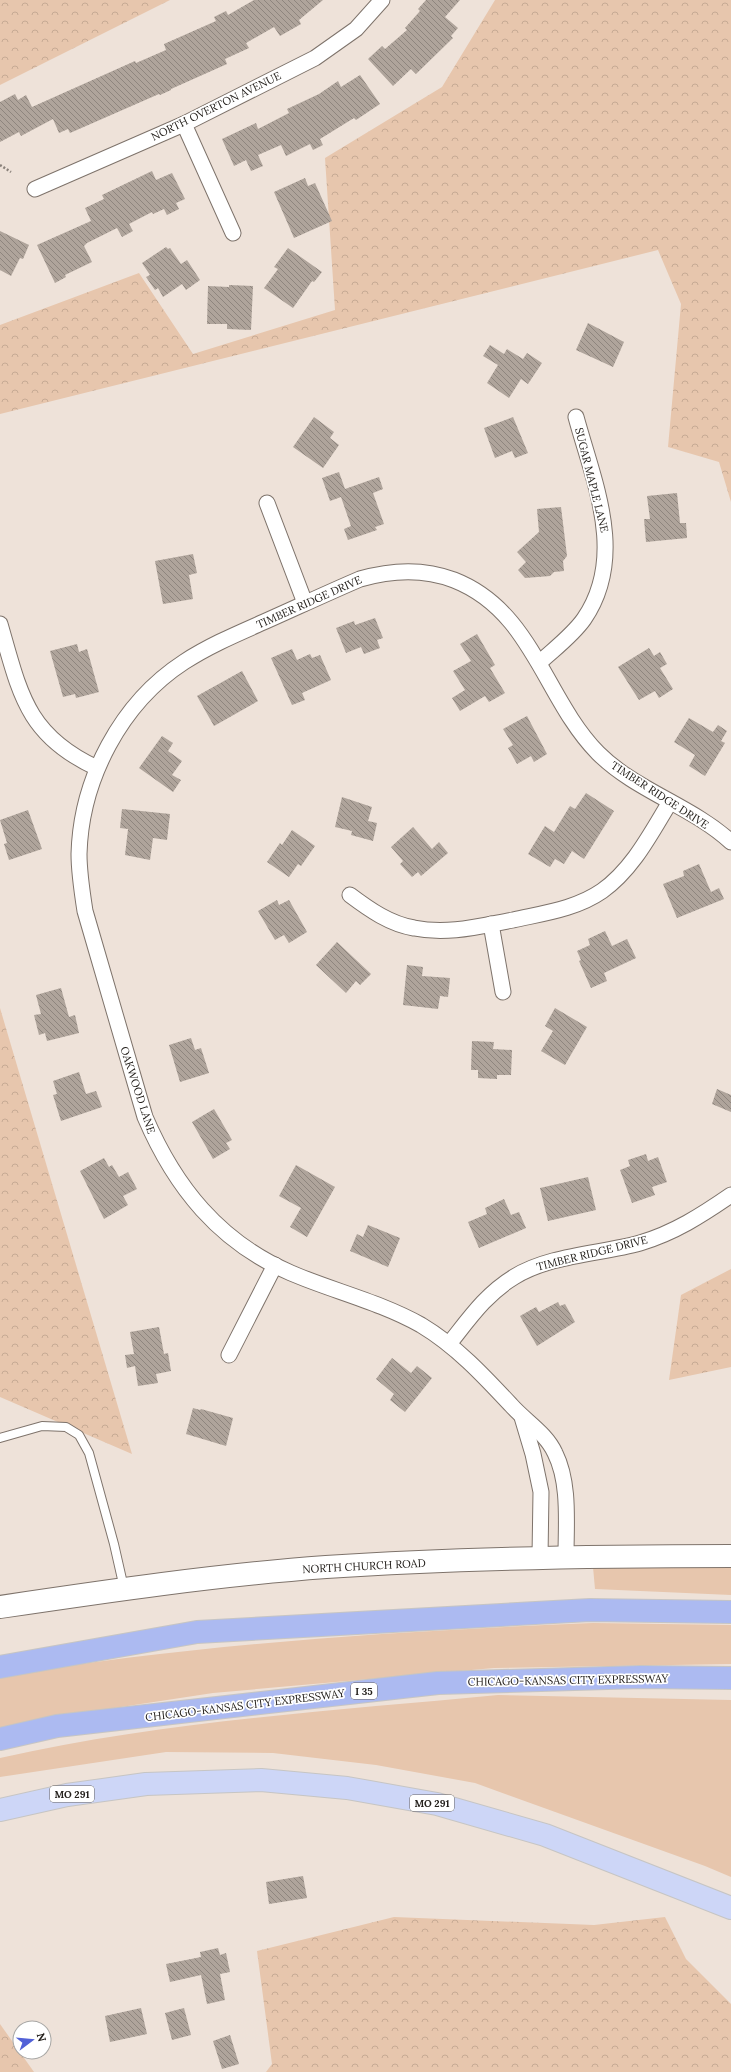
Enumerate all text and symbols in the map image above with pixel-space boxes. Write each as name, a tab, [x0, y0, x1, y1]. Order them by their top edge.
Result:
street label: NORTH OVERTON AVENUE	[149, 68, 283, 144]
street label: SUGAR MAPLE LANE	[572, 426, 612, 534]
street label: TIMBER RIDGE DRIVE	[254, 572, 364, 632]
street label: TIMBER RIDGE DRIVE	[608, 758, 712, 832]
street label: OAKWOOD LANE	[117, 1045, 159, 1136]
street label: TIMBER RIDGE DRIVE	[535, 1232, 649, 1274]
street label: NORTH CHURCH ROAD	[302, 1556, 426, 1576]
street label: CHICAGO-KANSAS CITY EXPRESSWAY	[468, 1671, 670, 1689]
road number: I 35	[351, 1683, 377, 1699]
street label: CHICAGO-KANSAS CITY EXPRESSWAY	[145, 1686, 347, 1724]
road number: MO 291	[50, 1786, 94, 1802]
road number: MO 291	[410, 1795, 454, 1811]
north arrow	[12, 2020, 52, 2060]
text: N	[34, 2031, 50, 2044]

